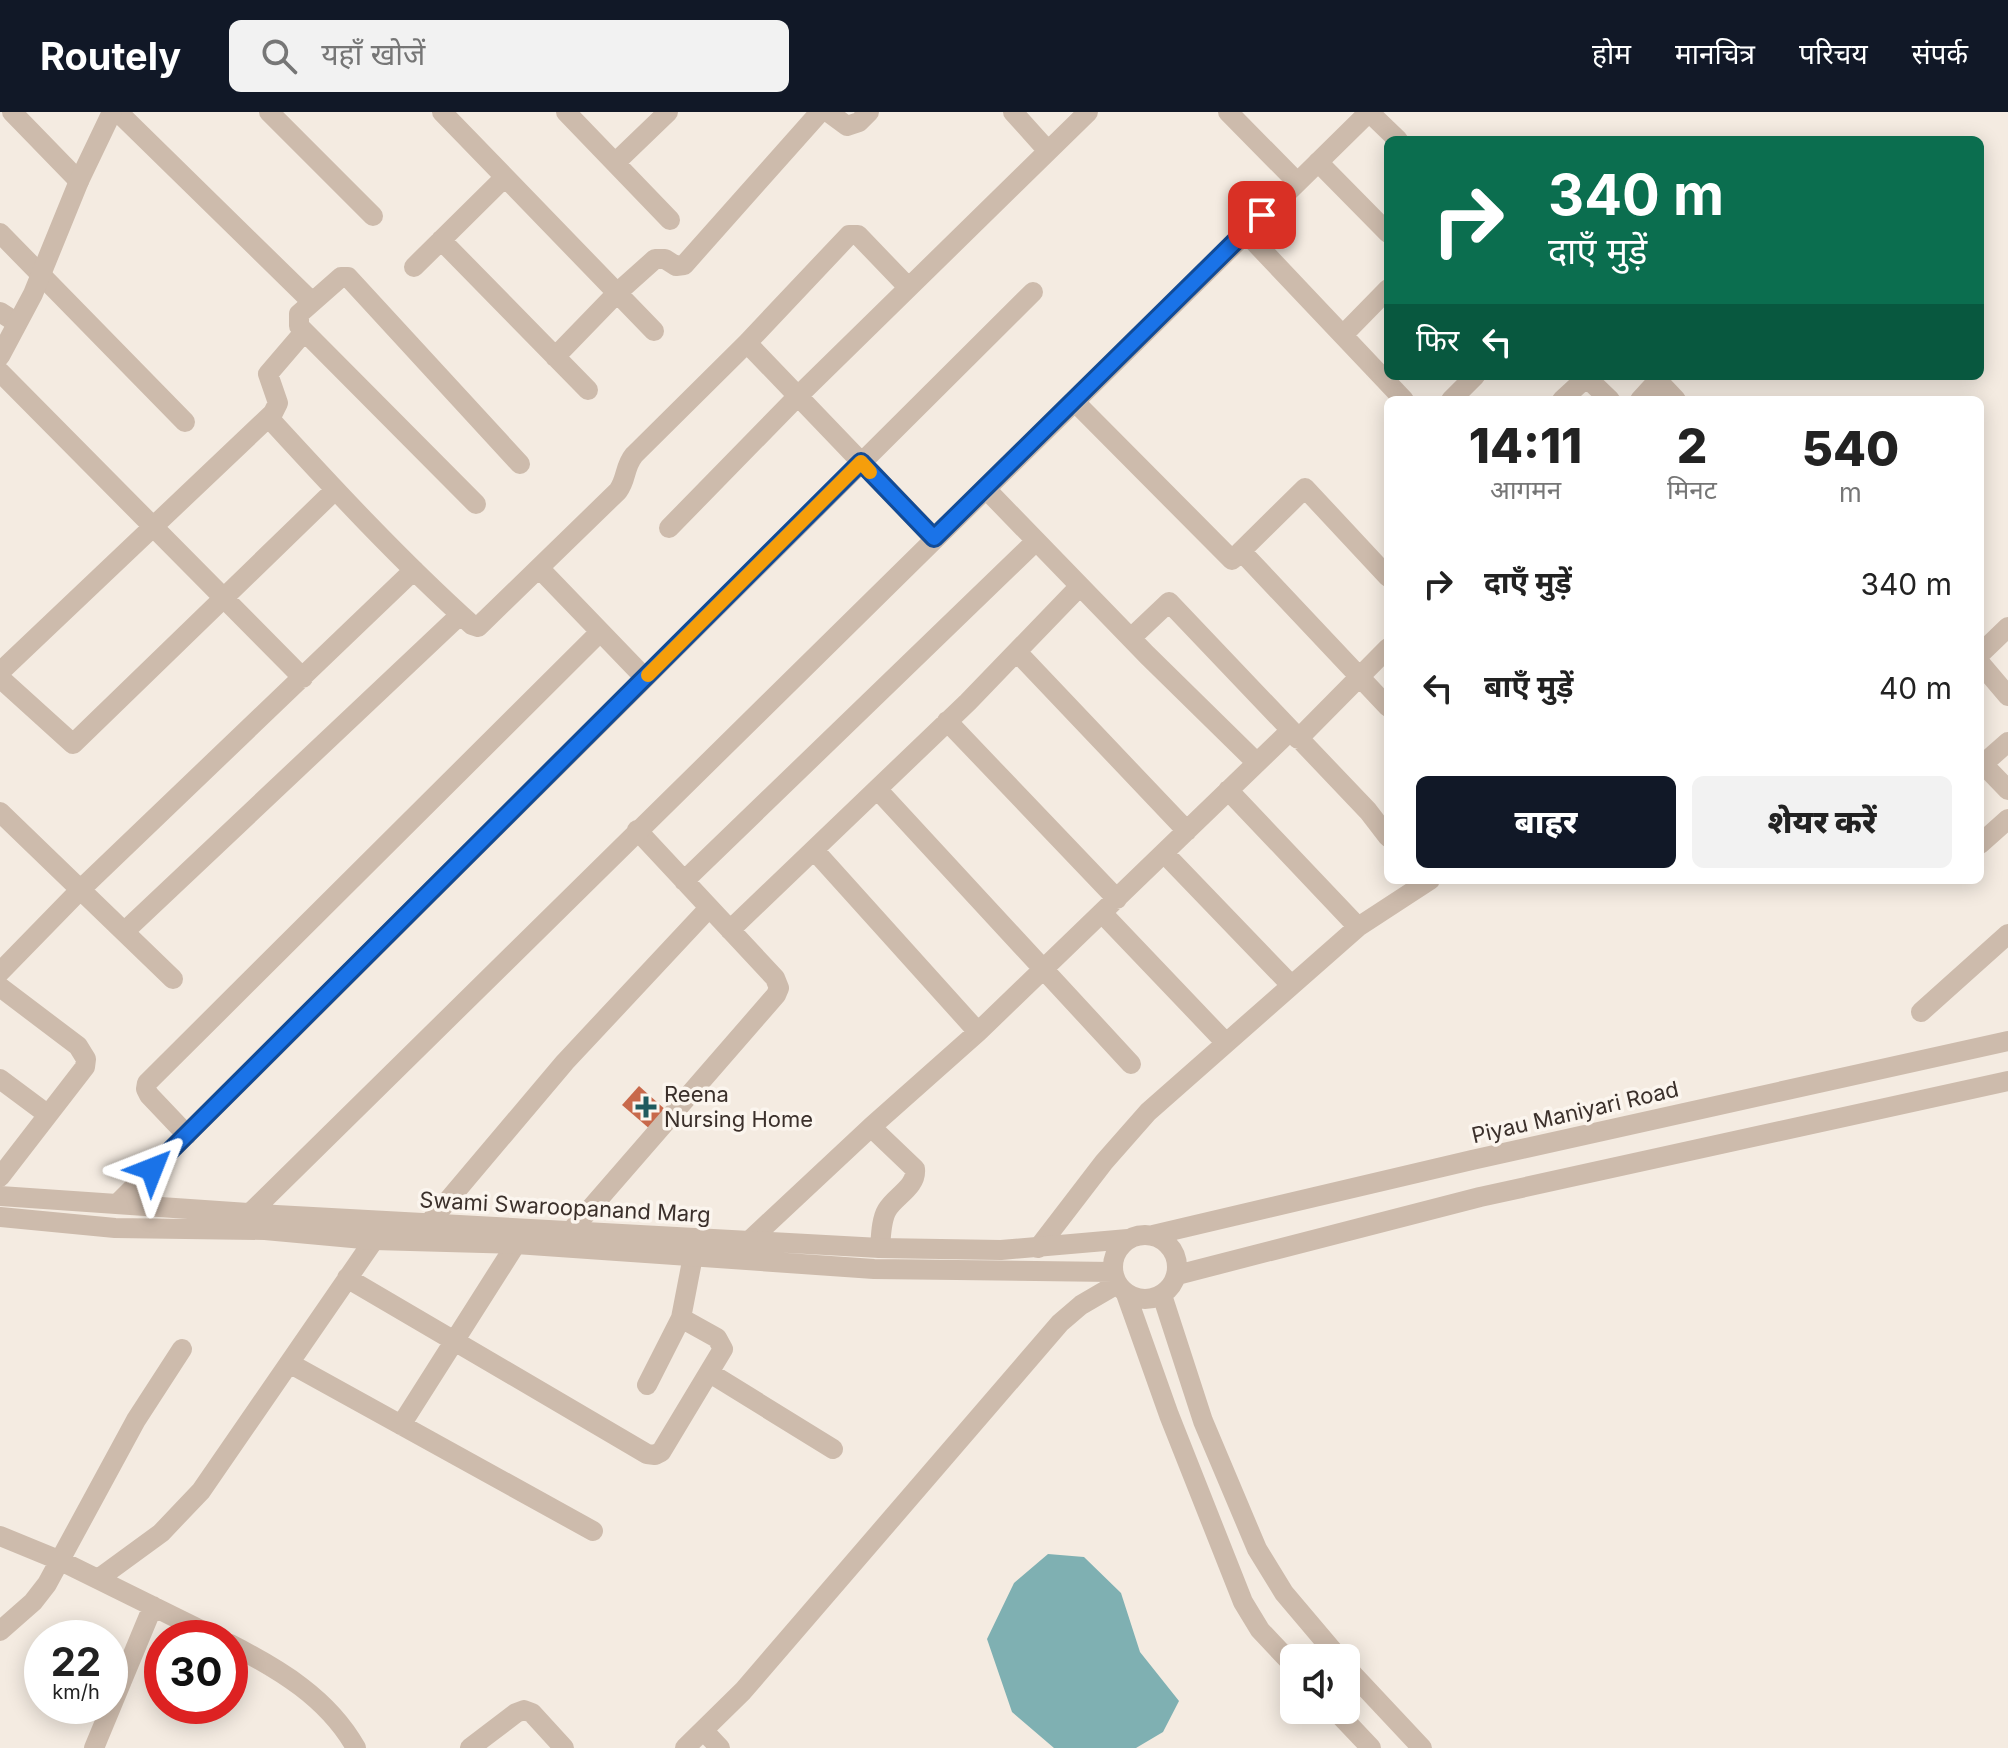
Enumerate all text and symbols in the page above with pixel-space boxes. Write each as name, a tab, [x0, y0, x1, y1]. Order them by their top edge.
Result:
search box	[229, 20, 789, 92]
text: Routely	[40, 33, 181, 79]
icon: search	[257, 34, 301, 78]
text: यहाँ खोजें	[321, 36, 425, 72]
text: होम	[1592, 37, 1631, 71]
text: मानचित्र	[1675, 37, 1755, 71]
text: परिचय	[1799, 37, 1868, 71]
text: संपर्क	[1912, 37, 1968, 71]
text: 340 m	[1548, 161, 1724, 229]
icon: right	[1416, 168, 1520, 272]
pin	[1228, 181, 1296, 249]
icon: arrive	[1240, 193, 1284, 237]
text: दाएँ मुड़ें	[1548, 229, 1647, 273]
icon: left	[1475, 320, 1519, 364]
text: फिर	[1416, 322, 1459, 358]
text: 14:11	[1469, 416, 1582, 475]
text: 2	[1677, 416, 1707, 475]
text: 540	[1802, 419, 1899, 478]
text: आगमन	[1490, 474, 1561, 505]
text: मिनट	[1667, 474, 1717, 505]
text: m	[1839, 477, 1862, 508]
icon: right	[1416, 562, 1460, 606]
text: दाएँ मुड़ें	[1484, 564, 1572, 600]
text: 340 m	[1860, 566, 1952, 602]
icon: left	[1416, 666, 1460, 710]
text: बाएँ मुड़ें	[1484, 668, 1573, 704]
text: 40 m	[1879, 670, 1952, 706]
button: बाहर	[1416, 776, 1676, 868]
button: शेयर करें	[1692, 776, 1952, 868]
street label: Piyau Maniyari Road	[1469, 1076, 1681, 1148]
place label: Reena Nursing Home	[664, 1081, 813, 1132]
marker: Reena Nursing Home	[635, 1096, 657, 1118]
position arrow	[110, 1127, 194, 1211]
street label: Swami Swaroopanand Marg	[419, 1186, 711, 1228]
speed limit sign: 30	[144, 1620, 248, 1724]
text: 22	[51, 1637, 101, 1686]
map controls	[1280, 1644, 1360, 1724]
button: sound	[1280, 1644, 1360, 1724]
text: km/h	[52, 1680, 100, 1704]

